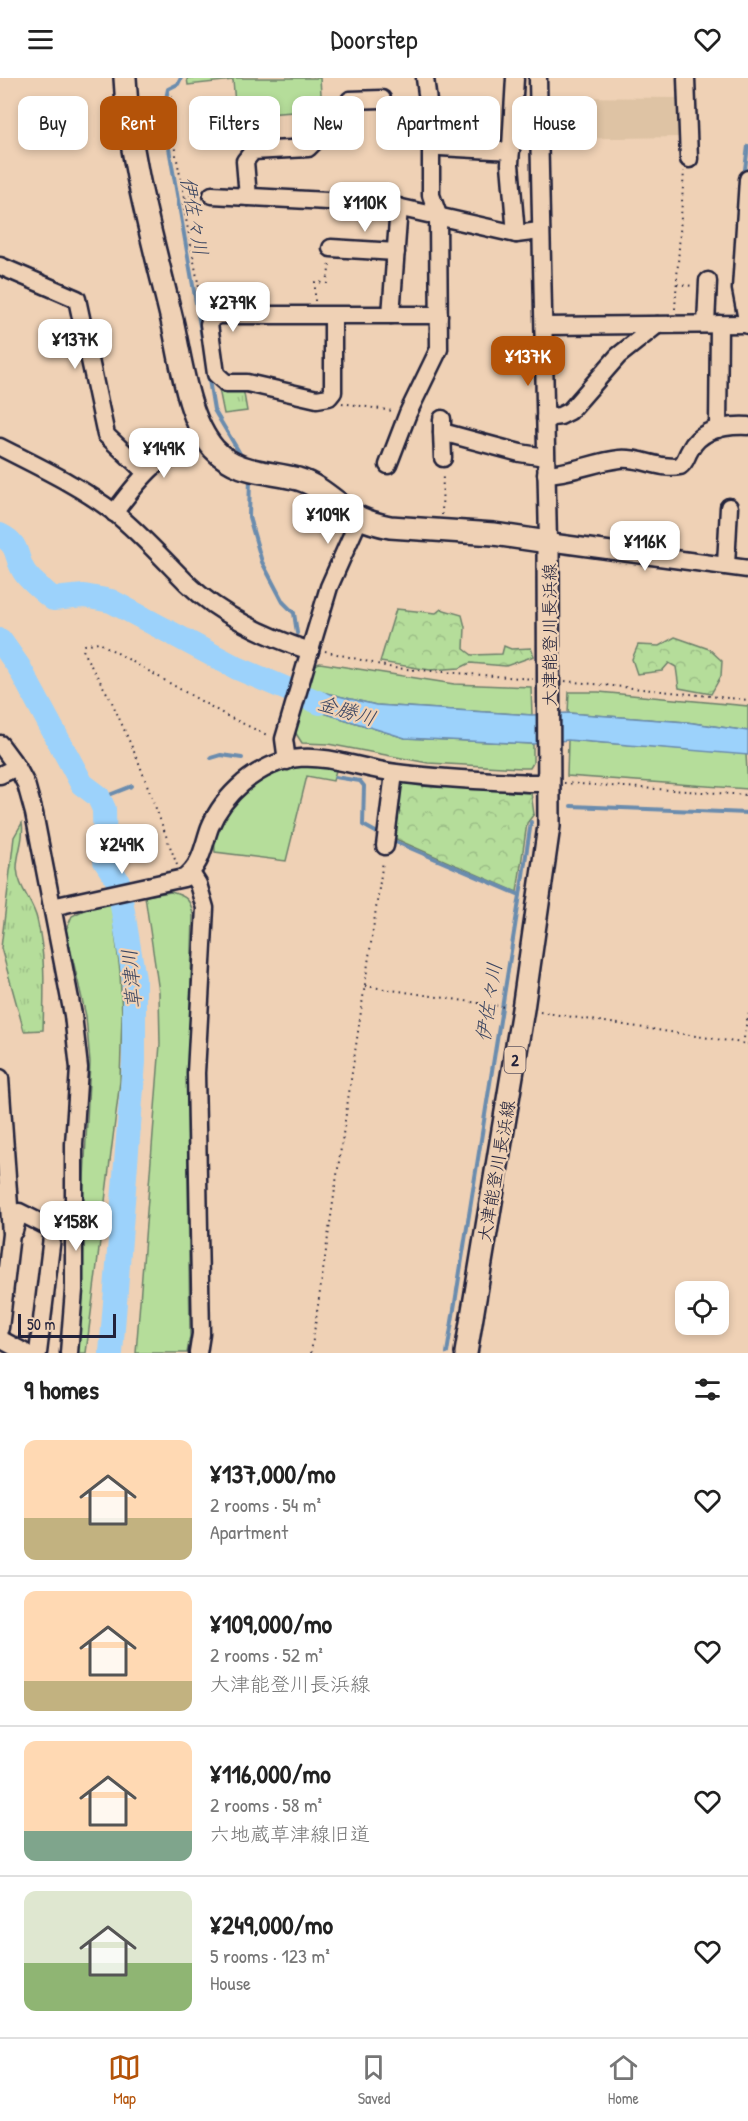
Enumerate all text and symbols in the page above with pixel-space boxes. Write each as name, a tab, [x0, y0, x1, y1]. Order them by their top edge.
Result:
text: Doorstep	[331, 21, 417, 57]
icon: menu	[24, 23, 57, 56]
icon: heart	[691, 23, 724, 56]
chip: Buy	[18, 96, 88, 150]
chip: Rent	[100, 96, 177, 150]
chip: Filters	[189, 96, 280, 150]
chip: New	[292, 96, 364, 150]
chip: Apartment	[376, 96, 500, 150]
chip: House	[512, 96, 597, 150]
water label: 伊佐々川	[175, 174, 215, 258]
pin: ¥110K	[323, 182, 407, 233]
text: ¥110K	[343, 188, 387, 215]
pin: ¥279K	[191, 282, 275, 333]
text: ¥279K	[210, 288, 256, 315]
pin: ¥137K	[33, 319, 117, 370]
text: ¥137K	[52, 325, 98, 352]
pin: ¥137K	[486, 336, 570, 387]
text: ¥137K	[505, 342, 551, 369]
pin: ¥149K	[122, 428, 206, 479]
text: ¥149K	[143, 434, 185, 461]
pin: ¥109K	[286, 494, 370, 545]
text: ¥109K	[306, 500, 350, 527]
pin: ¥116K	[603, 521, 687, 572]
text: ¥116K	[624, 527, 666, 554]
street label: 大津能登川長浜線	[537, 563, 562, 707]
water label: 金勝川	[314, 688, 380, 732]
pin: ¥249K	[80, 824, 164, 875]
text: ¥249K	[100, 830, 144, 857]
water label: 草津川	[115, 948, 147, 1010]
water label: 伊佐々川	[468, 960, 508, 1044]
road number: 2	[504, 1047, 526, 1073]
street label: 大津能登川長浜線	[471, 1098, 521, 1244]
pin: ¥158K	[34, 1201, 118, 1252]
text: ¥158K	[54, 1207, 98, 1234]
map controls	[675, 1281, 729, 1335]
button: locate	[675, 1281, 729, 1335]
scale bar	[18, 1311, 116, 1338]
text: 50 m	[27, 1313, 56, 1335]
text: 9 homes	[24, 1372, 99, 1407]
icon: filters	[691, 1373, 724, 1406]
text: ¥137,000/mo	[210, 1456, 335, 1491]
icon: home	[72, 1464, 144, 1536]
icon: heart	[691, 1484, 724, 1517]
text: 2 rooms · 54 m²	[210, 1491, 321, 1518]
text: Apartment	[210, 1518, 288, 1545]
text: ¥109,000/mo	[210, 1606, 332, 1641]
icon: home	[72, 1615, 144, 1687]
icon: heart	[691, 1635, 724, 1668]
text: 2 rooms · 52 m²	[210, 1641, 323, 1668]
text: 大津能登川長浜線	[210, 1670, 370, 1697]
text: ¥116,000/mo	[210, 1756, 331, 1791]
icon: home	[72, 1765, 144, 1837]
icon: heart	[691, 1785, 724, 1818]
text: 2 rooms · 58 m²	[210, 1791, 322, 1818]
text: 六地蔵草津線旧道	[210, 1820, 370, 1847]
text: ¥249,000/mo	[210, 1907, 333, 1942]
icon: home	[72, 1915, 144, 1987]
icon: heart	[691, 1935, 724, 1968]
text: 5 rooms · 123 m²	[210, 1942, 330, 1969]
text: House	[210, 1969, 251, 1996]
tab: Map	[108, 2051, 141, 2109]
tab: Saved	[357, 2051, 390, 2109]
tab: Home	[607, 2051, 640, 2109]

